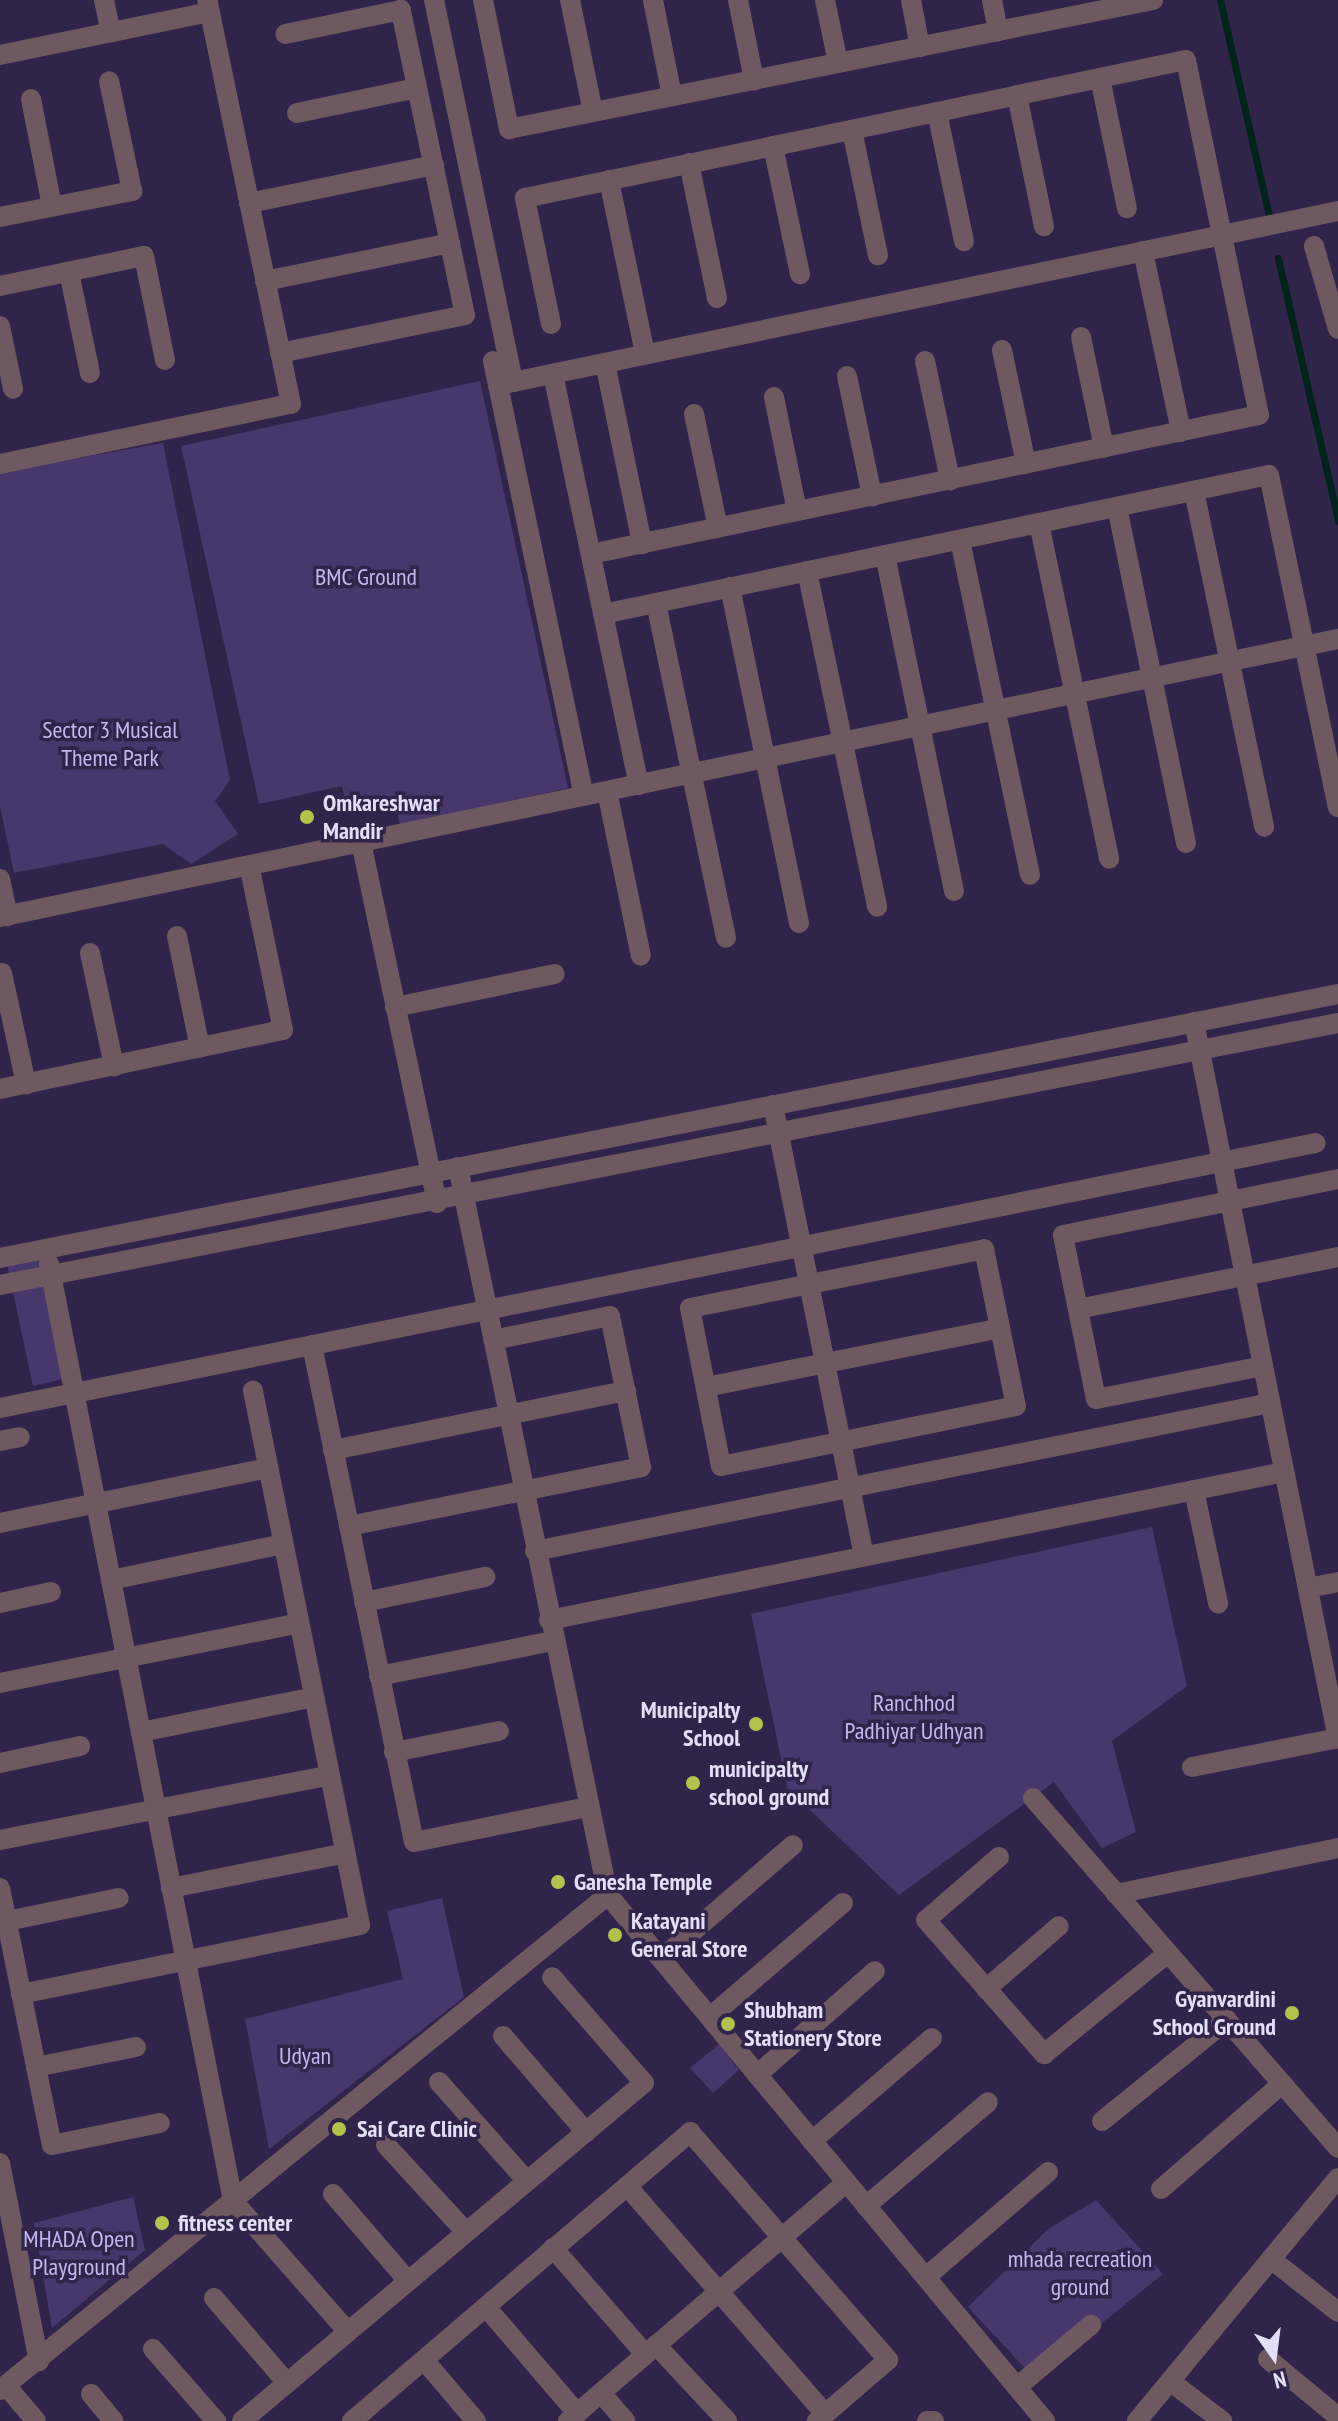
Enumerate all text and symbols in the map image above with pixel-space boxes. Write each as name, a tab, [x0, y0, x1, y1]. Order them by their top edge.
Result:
park label: BMC Ground	[315, 563, 417, 591]
park label: Sector 3 Musical Theme Park	[42, 716, 178, 772]
place label: Omkareshwar Mandir	[323, 789, 440, 845]
marker: Omkareshwar Mandir	[298, 808, 316, 826]
park label: Ranchhod Padhiyar Udhyan	[845, 1689, 983, 1745]
place label: Municipalty School	[641, 1696, 740, 1752]
marker: Municipalty School	[747, 1715, 765, 1733]
place label: municipalty school ground	[709, 1755, 829, 1811]
marker: municipalty school ground	[684, 1774, 702, 1792]
place label: Ganesha Temple	[574, 1868, 713, 1896]
marker: Ganesha Temple	[549, 1873, 567, 1891]
place label: Katayani General Store	[631, 1907, 748, 1963]
marker: Katayani General Store	[606, 1926, 624, 1944]
place label: Gyanvardini School Ground	[1152, 1985, 1276, 2041]
place label: Shubham Stationery Store	[744, 1996, 883, 2052]
marker: Gyanvardini School Ground	[1283, 2004, 1301, 2022]
marker: Shubham Stationery Store	[719, 2015, 737, 2033]
park label: Udyan	[279, 2042, 331, 2070]
place label: Sai Care Clinic	[357, 2115, 477, 2143]
marker: Sai Care Clinic	[328, 2118, 350, 2140]
place label: fitness center	[178, 2209, 292, 2237]
marker: fitness center	[153, 2214, 171, 2232]
park label: MHADA Open Playground	[23, 2225, 135, 2281]
park label: mhada recreation ground	[1008, 2245, 1152, 2301]
north arrow	[1234, 2317, 1314, 2397]
text: N	[1271, 2365, 1289, 2395]

